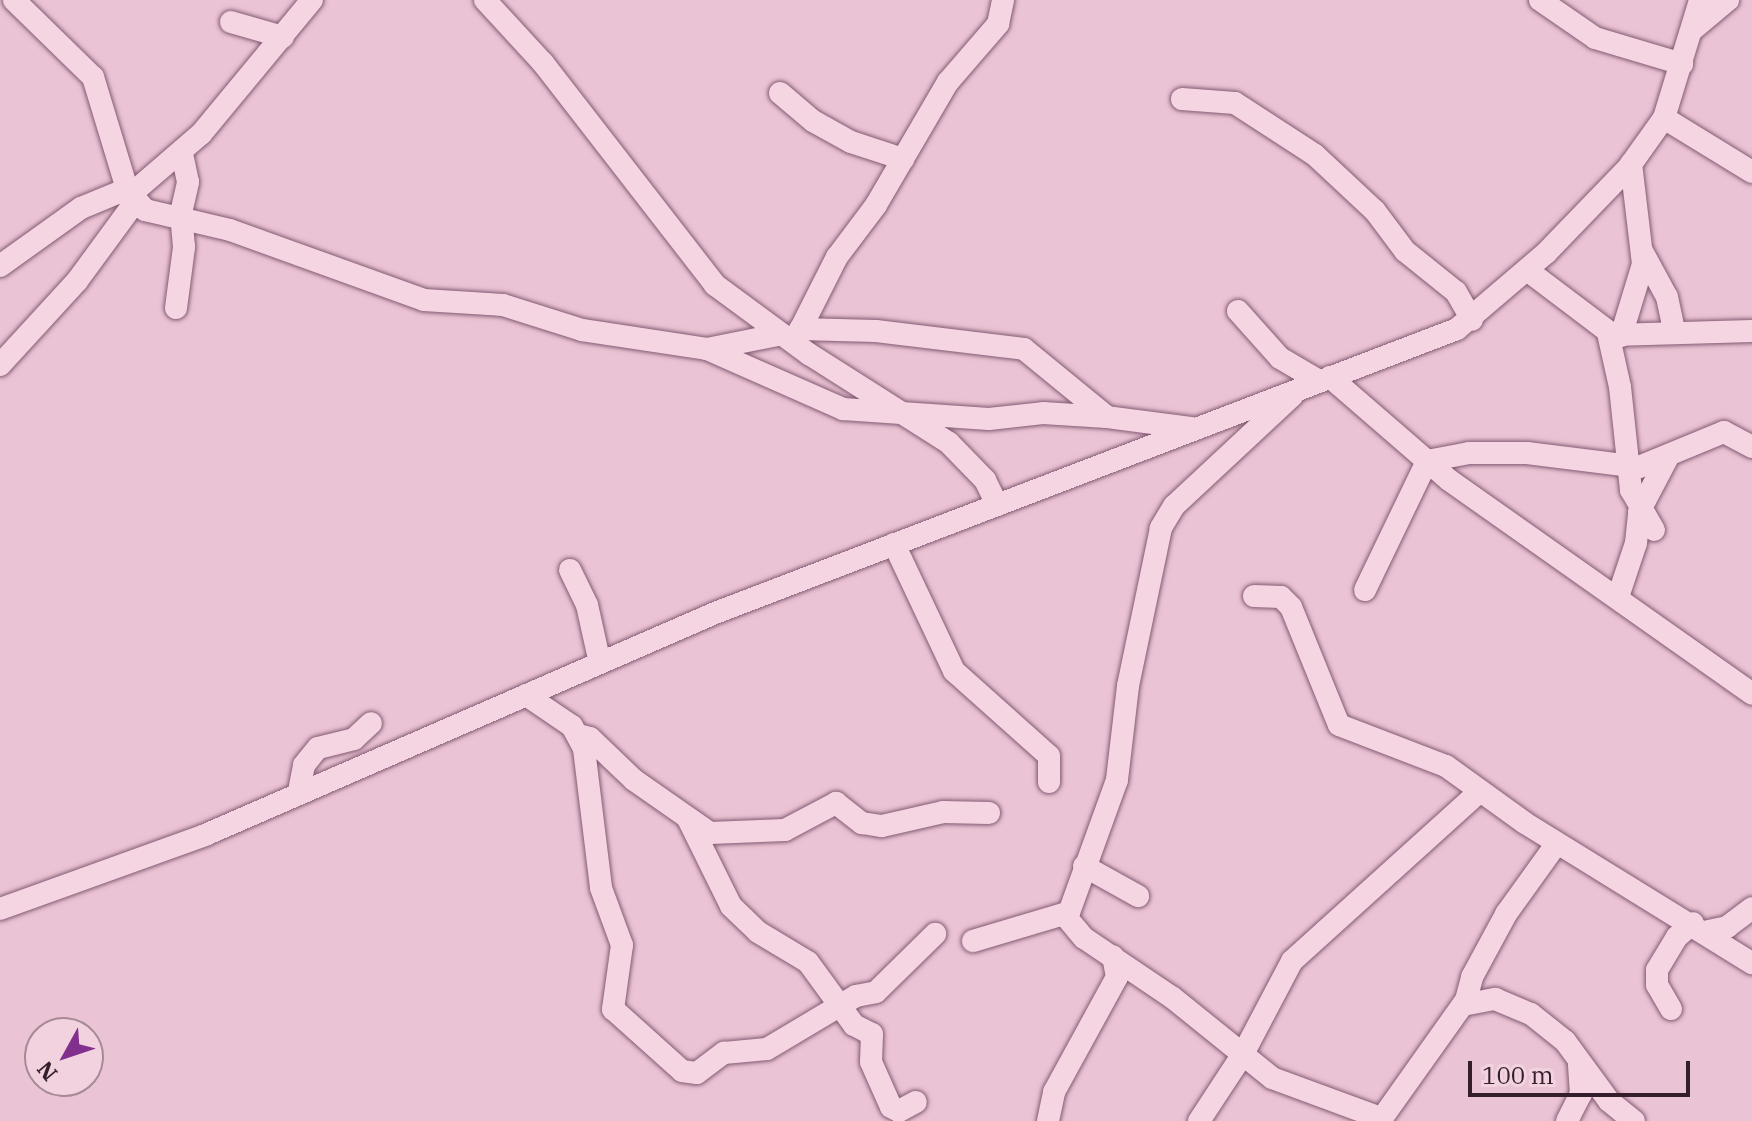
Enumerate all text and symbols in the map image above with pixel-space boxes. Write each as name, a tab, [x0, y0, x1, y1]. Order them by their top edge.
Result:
north arrow	[24, 1017, 104, 1097]
scale bar	[1472, 1045, 1694, 1095]
text: N	[30, 1055, 63, 1087]
text: 100 m	[1482, 1059, 1554, 1091]

